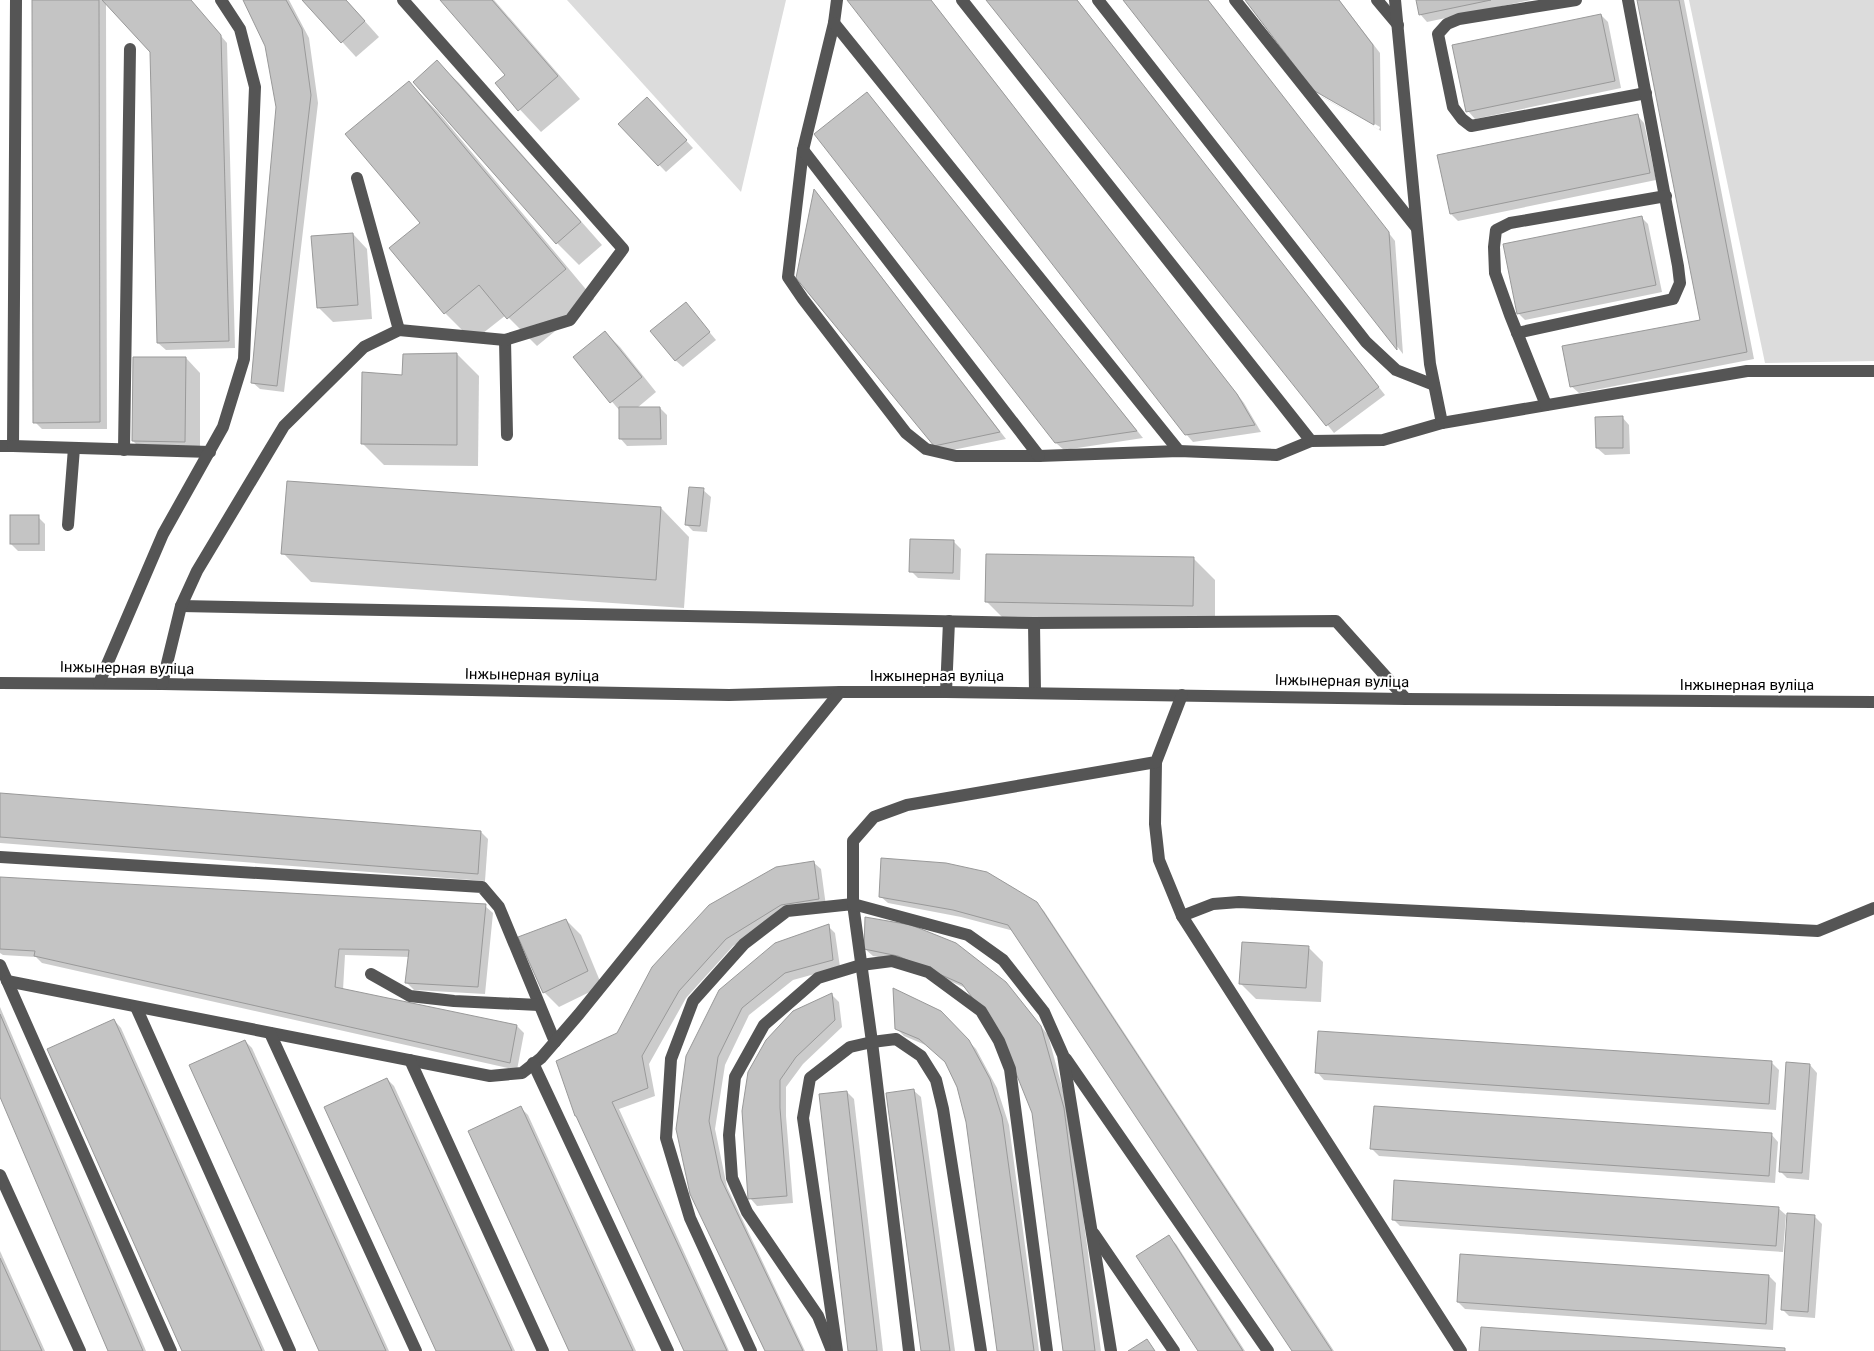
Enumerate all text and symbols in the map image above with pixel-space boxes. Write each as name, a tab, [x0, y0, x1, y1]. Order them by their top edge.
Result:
street label: Інжынерная вуліца	[60, 658, 194, 678]
street label: Інжынерная вуліца	[465, 665, 599, 685]
street label: Інжынерная вуліца	[870, 667, 1004, 685]
street label: Інжынерная вуліца	[1275, 671, 1409, 691]
street label: Інжынерная вуліца	[1680, 676, 1814, 694]

